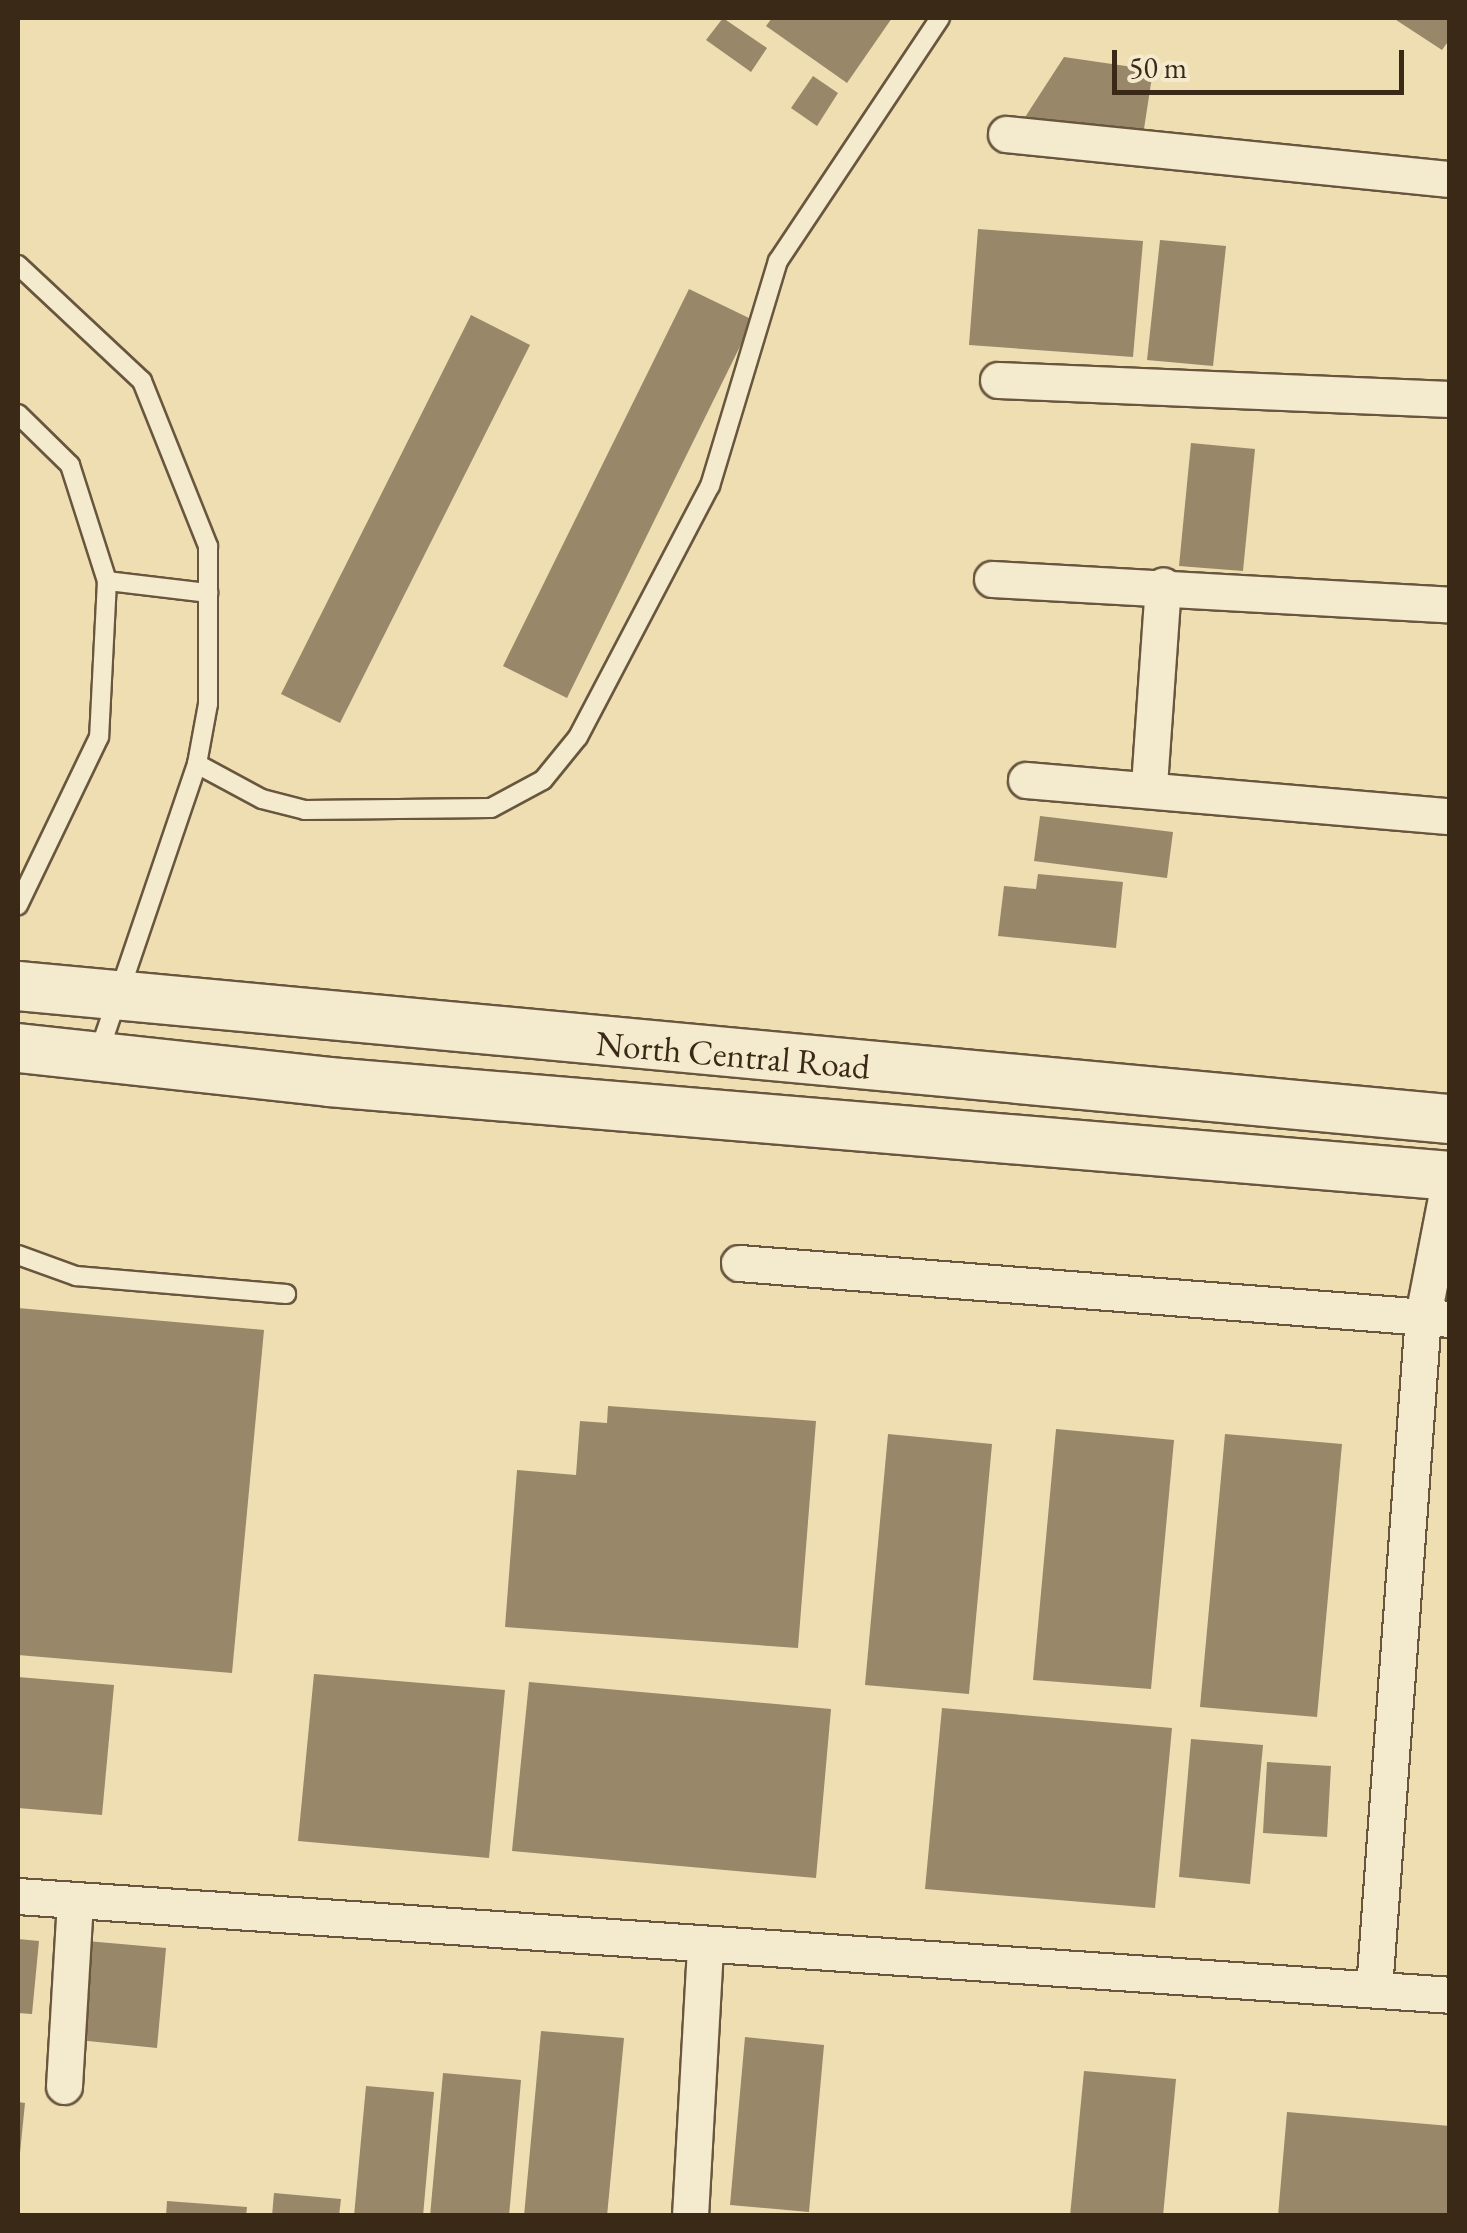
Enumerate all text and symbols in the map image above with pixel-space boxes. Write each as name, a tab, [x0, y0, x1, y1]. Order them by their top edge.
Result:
scale bar	[1117, 30, 1410, 92]
text: 50 m	[1129, 48, 1187, 87]
street label: North Central Road	[594, 1022, 872, 1088]

